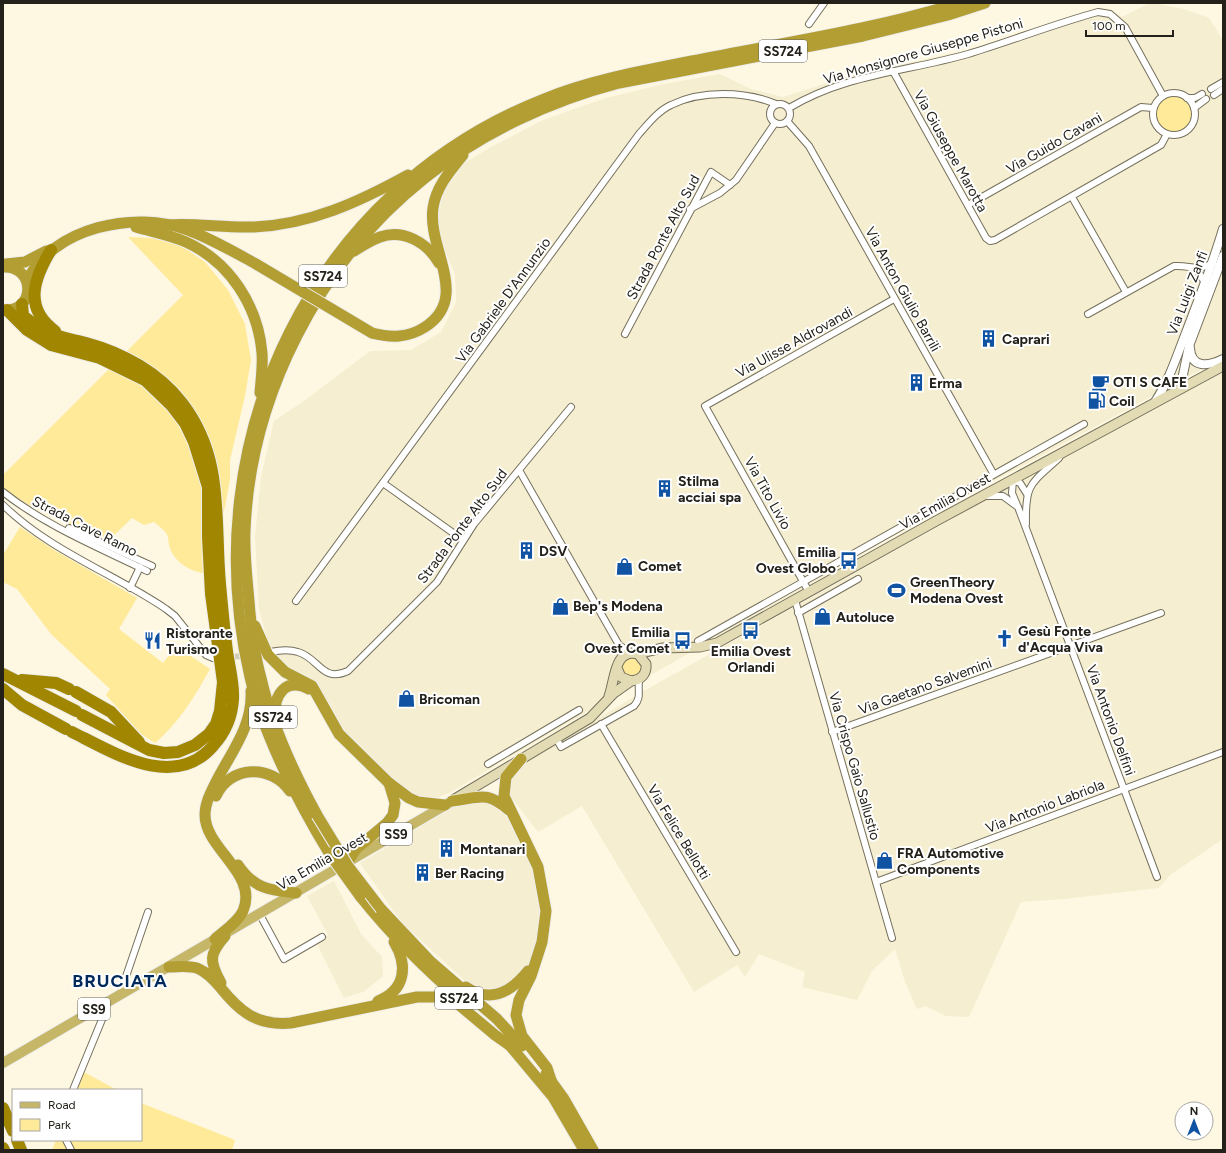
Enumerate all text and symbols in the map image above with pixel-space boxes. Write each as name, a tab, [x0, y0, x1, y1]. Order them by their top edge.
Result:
scale bar	[1086, 12, 1173, 38]
street label: Via Monsignore Giuseppe Pistoni	[821, 15, 1025, 88]
text: 100 m	[1092, 19, 1126, 33]
road number: SS724	[759, 40, 807, 62]
street label: Via Giuseppe Marotta	[910, 87, 991, 215]
street label: Via Guido Cavani	[1003, 109, 1105, 178]
street label: Strada Ponte Alto Sud	[623, 172, 704, 303]
street label: Via Anton Giulio Barrili	[861, 224, 944, 355]
street label: Via Gabriele D'Annunzio	[452, 234, 555, 366]
street label: Via Luigi Zanfi	[1164, 249, 1211, 338]
road number: SS724	[299, 265, 347, 287]
street label: Via Ulisse Aldrovandi	[733, 303, 856, 382]
building icon: Caprari	[979, 329, 999, 349]
place label: Caprari	[1002, 331, 1050, 348]
cafe icon: OTI S CAFE	[1090, 372, 1110, 392]
building icon: Erma	[906, 373, 926, 393]
place label: OTI S CAFE	[1113, 374, 1187, 391]
place label: Erma	[929, 375, 962, 392]
fuel station icon: Coil	[1086, 391, 1106, 411]
place label: Coil	[1109, 393, 1134, 410]
street label: Via Tito Livio	[741, 454, 795, 533]
street label: Strada Ponte Alto Sud	[414, 466, 511, 587]
street label: Via Emilia Ovest	[897, 469, 994, 533]
place label: Stilma acciai spa	[678, 473, 741, 506]
building icon: Stilma acciai spa	[655, 479, 675, 499]
street label: Strada Cave Ramo	[29, 493, 140, 560]
building icon: DSV	[516, 541, 536, 561]
place label: DSV	[539, 543, 567, 560]
place label: Emilia Ovest Globo	[756, 544, 836, 577]
bus stop icon: Emilia Ovest Globo	[839, 550, 859, 570]
shop icon: Comet	[615, 556, 635, 576]
place label: Comet	[638, 558, 682, 575]
place label: GreenTheory Modena Ovest	[910, 574, 1004, 607]
sports icon: GreenTheory Modena Ovest	[887, 580, 907, 600]
shop icon: Bep's Modena	[550, 596, 570, 616]
place label: Bep's Modena	[573, 598, 663, 615]
shop icon: Autoluce	[813, 607, 833, 627]
place label: Autoluce	[836, 609, 895, 626]
bus stop icon: Emilia Ovest Orlandi	[741, 621, 761, 641]
place label: Gesù Fonte d'Acqua Viva	[1018, 623, 1103, 656]
place label: Emilia Ovest Comet	[584, 624, 670, 657]
place label: Ristorante Turismo	[166, 625, 233, 658]
church icon: Gesù Fonte d'Acqua Viva	[995, 629, 1015, 649]
bus stop icon: Emilia Ovest Comet	[673, 630, 693, 650]
restaurant icon: Ristorante Turismo	[143, 631, 163, 651]
place label: Emilia Ovest Orlandi	[711, 643, 792, 676]
street label: Via Gaetano Salvemini	[856, 654, 994, 718]
street label: Via Antonio Delfini	[1083, 662, 1138, 778]
shop icon: Bricoman	[396, 689, 416, 709]
street label: Via Crispo Gaio Sallustio	[825, 690, 884, 842]
place label: Bricoman	[419, 691, 480, 708]
road number: SS724	[249, 706, 297, 728]
street label: Via Antonio Labriola	[983, 776, 1107, 837]
street label: Via Felice Bellotti	[643, 782, 714, 883]
road number: SS9	[380, 823, 412, 845]
street label: Via Emilia Ovest	[274, 829, 370, 894]
building icon: Montanari	[437, 839, 457, 859]
place label: Montanari	[460, 841, 525, 858]
place label: FRA Automotive Components	[897, 845, 1004, 878]
shop icon: FRA Automotive Components	[874, 851, 894, 871]
building icon: Ber Racing	[412, 863, 432, 883]
place label: Ber Racing	[435, 865, 504, 882]
district label: BRUCIATA	[72, 970, 168, 992]
road number: SS724	[435, 987, 483, 1009]
road number: SS9	[78, 998, 110, 1020]
legend	[12, 1089, 142, 1141]
text: Road	[48, 1098, 76, 1112]
north arrow	[1174, 1101, 1214, 1141]
text: N	[1190, 1105, 1198, 1118]
text: Park	[48, 1118, 71, 1132]

